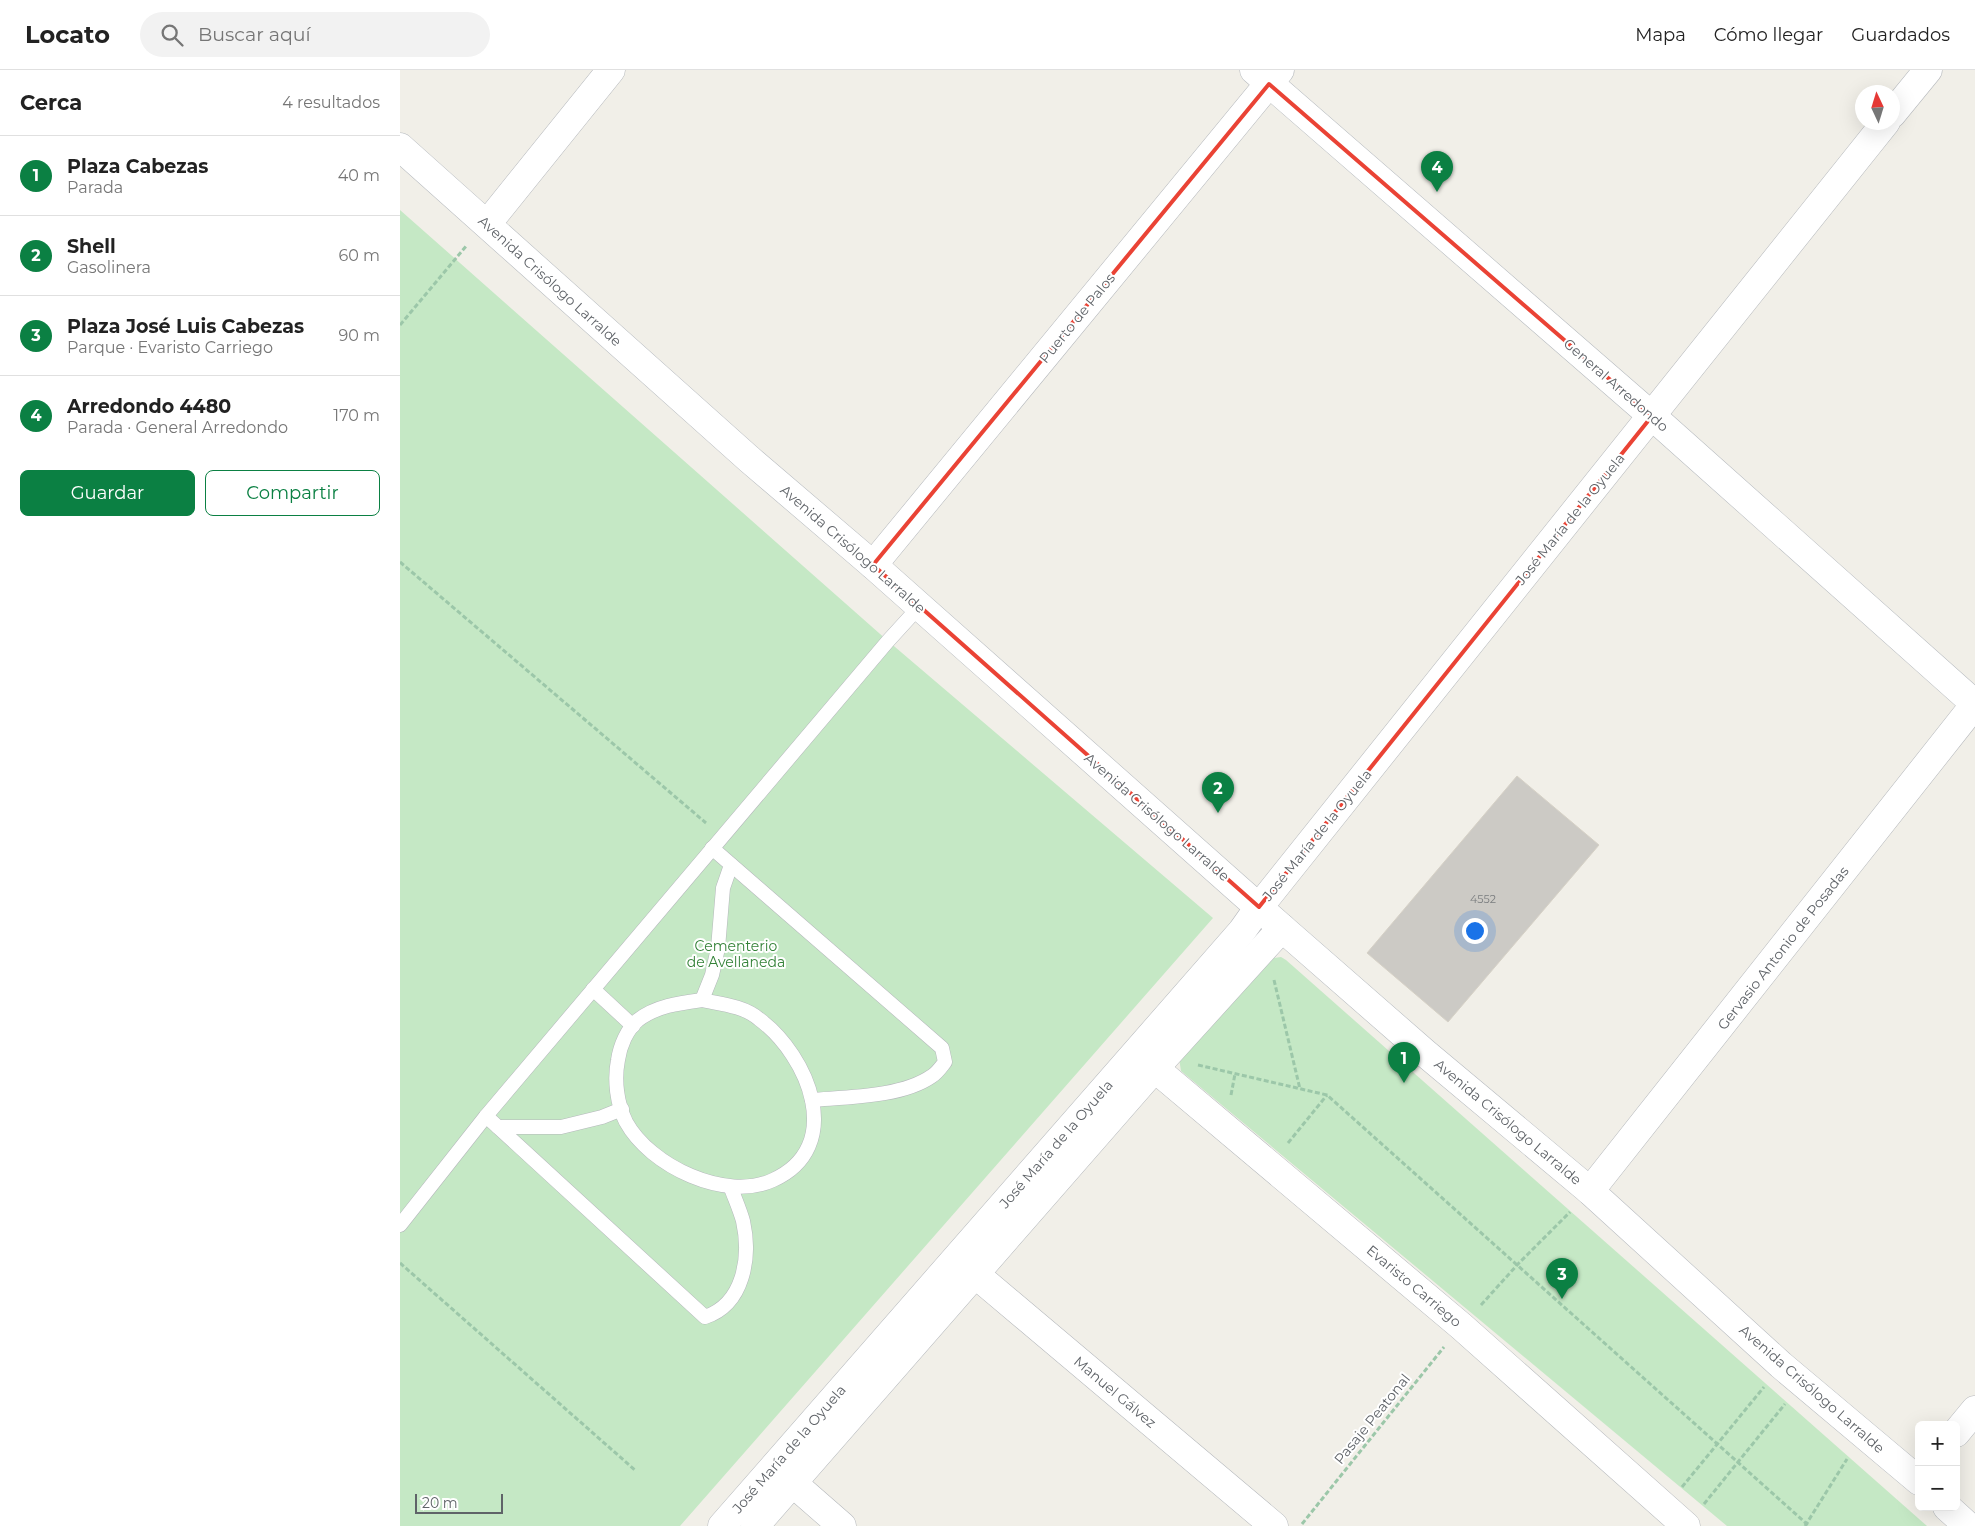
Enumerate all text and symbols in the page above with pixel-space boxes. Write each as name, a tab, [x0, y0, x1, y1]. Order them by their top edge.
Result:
search box	[140, 12, 490, 57]
text: Locato	[25, 20, 110, 49]
icon: search	[158, 21, 186, 49]
text: Buscar aquí	[198, 23, 311, 46]
text: Mapa	[1635, 24, 1686, 46]
text: Cómo llegar	[1714, 24, 1823, 46]
text: Guardados	[1851, 24, 1950, 46]
north arrow	[1855, 85, 1900, 130]
text: Cerca	[20, 90, 82, 115]
text: 4 resultados	[282, 93, 380, 112]
pin: 4	[1421, 151, 1453, 192]
text: Plaza Cabezas	[67, 155, 208, 178]
text: 1	[33, 166, 39, 185]
text: 40 m	[338, 166, 380, 185]
text: Parada	[67, 178, 123, 197]
street label: Avenida Crisólogo Larralde	[475, 212, 625, 350]
text: Shell	[67, 235, 116, 258]
text: 2	[31, 246, 41, 265]
text: 60 m	[338, 246, 380, 265]
text: Gasolinera	[67, 258, 151, 277]
street label: Puerto de Palos	[1035, 269, 1119, 367]
text: Plaza José Luis Cabezas	[67, 315, 304, 338]
text: 3	[31, 326, 41, 345]
text: 90 m	[338, 326, 380, 345]
street label: General Arredondo	[1560, 334, 1672, 436]
text: Parque · Evaristo Carriego	[67, 338, 273, 357]
text: Arredondo 4480	[67, 395, 231, 418]
text: 4	[30, 406, 42, 425]
text: 170 m	[333, 406, 380, 425]
text: Parada · General Arredondo	[67, 418, 288, 437]
street label: José María de la Oyuela	[1511, 450, 1629, 589]
button: Guardar	[20, 470, 195, 516]
button: Compartir	[205, 470, 380, 516]
street label: Avenida Crisólogo Larralde	[777, 481, 929, 617]
street label: Avenida Crisólogo Larralde	[1081, 749, 1233, 885]
street label: José María de la Oyuela	[1258, 766, 1376, 905]
pin: 2	[1202, 772, 1234, 813]
street label: Gervasio Antonio de Posadas	[1713, 862, 1853, 1034]
house number: 4552	[1470, 892, 1496, 906]
your location	[1462, 918, 1488, 944]
park label: Cementerio de Avellaneda	[687, 937, 785, 971]
pin: 1	[1388, 1042, 1420, 1083]
street label: Avenida Crisólogo Larralde	[1431, 1055, 1585, 1189]
street label: José María de la Oyuela	[995, 1076, 1117, 1213]
street label: Evaristo Carriego	[1363, 1241, 1465, 1331]
pin: 3	[1546, 1258, 1578, 1299]
street label: Avenida Crisólogo Larralde	[1736, 1321, 1888, 1457]
street label: Manuel Gálvez	[1070, 1352, 1160, 1432]
street label: Pasaje Peatonal	[1330, 1370, 1414, 1468]
street label: José María de la Oyuela	[728, 1381, 850, 1518]
map controls	[1915, 1421, 1960, 1511]
button: +	[1915, 1421, 1960, 1466]
button: −	[1915, 1466, 1960, 1511]
scale bar	[415, 1491, 502, 1514]
text: 20 m	[422, 1494, 458, 1512]

